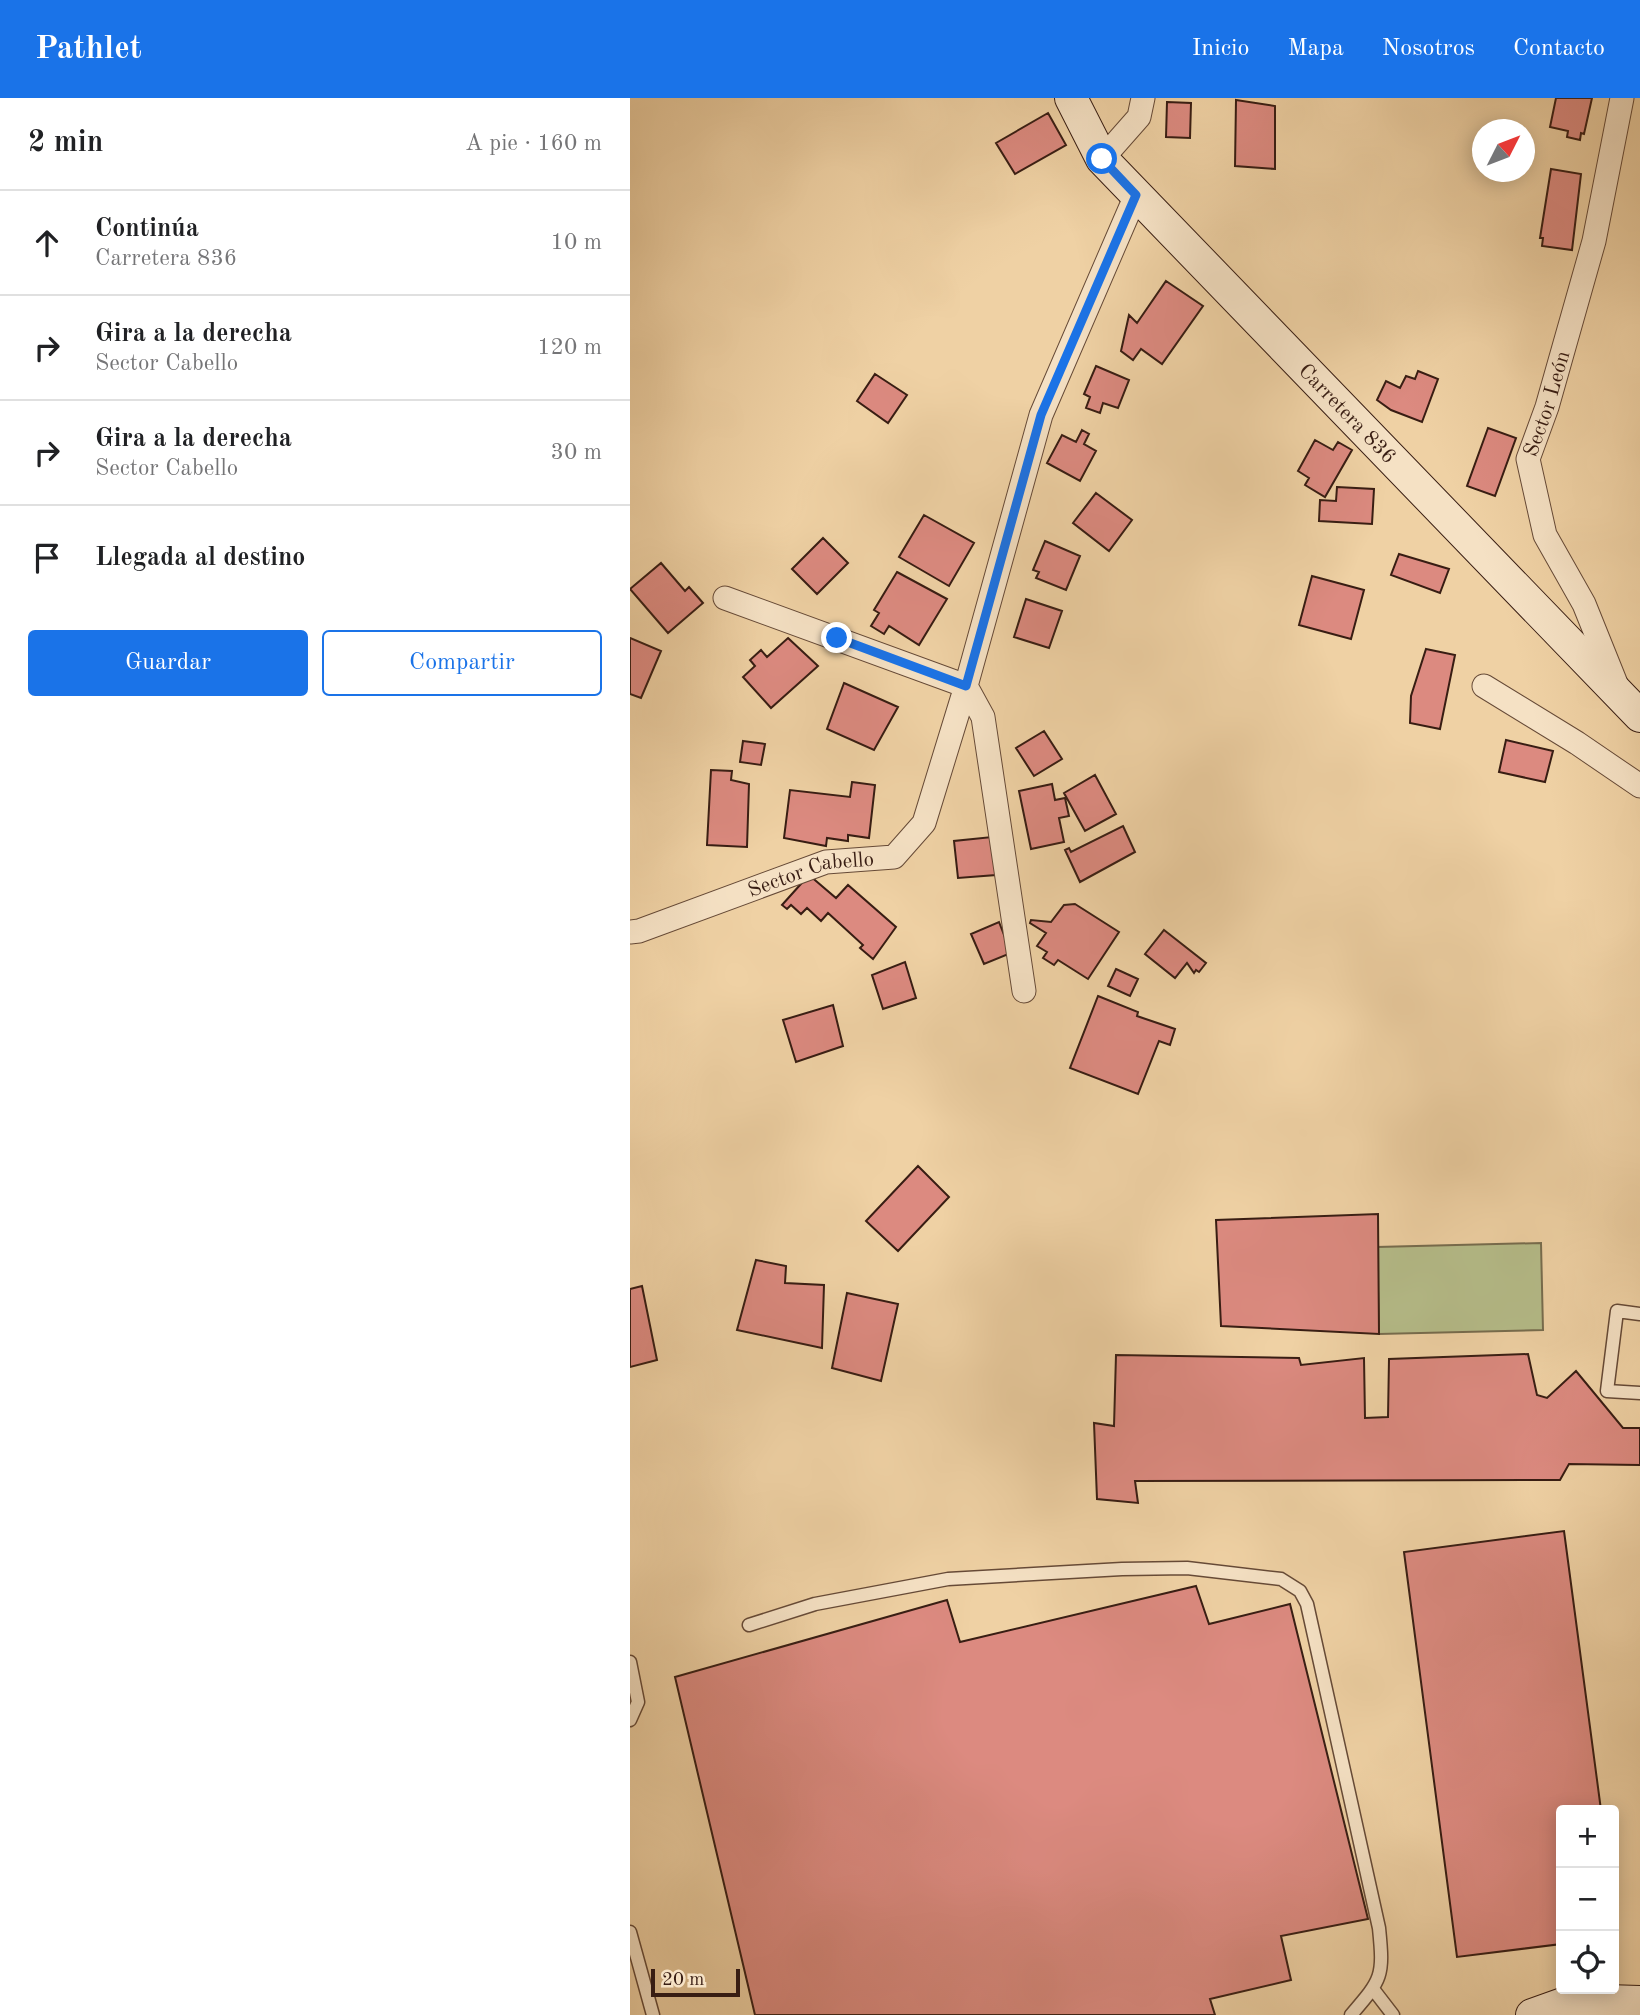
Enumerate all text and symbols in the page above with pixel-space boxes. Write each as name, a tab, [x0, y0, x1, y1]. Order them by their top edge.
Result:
text: Pathlet	[35, 33, 142, 66]
text: Inicio	[1192, 37, 1250, 61]
text: Mapa	[1288, 37, 1344, 61]
text: Nosotros	[1382, 37, 1475, 61]
text: Contacto	[1513, 37, 1605, 61]
north arrow	[1472, 119, 1535, 182]
text: 2 min	[28, 128, 103, 158]
text: A pie · 160 m	[465, 132, 602, 155]
route start	[1086, 143, 1117, 174]
text: Continúa	[95, 216, 199, 242]
icon: ahead	[28, 224, 66, 262]
text: 10 m	[551, 231, 602, 254]
text: Carretera 836	[95, 247, 237, 270]
text: Gira a la derecha	[95, 321, 292, 347]
icon: right	[28, 329, 66, 367]
text: 120 m	[537, 336, 602, 359]
street label: Sector León	[1521, 349, 1574, 460]
text: Sector Cabello	[95, 352, 238, 375]
street label: Carretera 836	[1294, 360, 1399, 468]
text: Gira a la derecha	[95, 426, 292, 452]
icon: right	[28, 434, 66, 472]
text: 30 m	[551, 441, 602, 464]
text: Sector Cabello	[95, 457, 238, 480]
icon: arrive	[28, 539, 66, 577]
text: Llegada al destino	[95, 545, 305, 571]
route end	[821, 622, 852, 653]
button: Guardar	[28, 630, 308, 696]
button: Compartir	[322, 630, 602, 696]
street label: Sector Cabello	[745, 850, 875, 902]
map controls	[1556, 1805, 1619, 1994]
button: +	[1556, 1805, 1619, 1868]
button: −	[1556, 1868, 1619, 1931]
button: locate	[1556, 1931, 1619, 1994]
scale bar	[651, 1966, 740, 1998]
text: 20 m	[662, 1971, 704, 1990]

